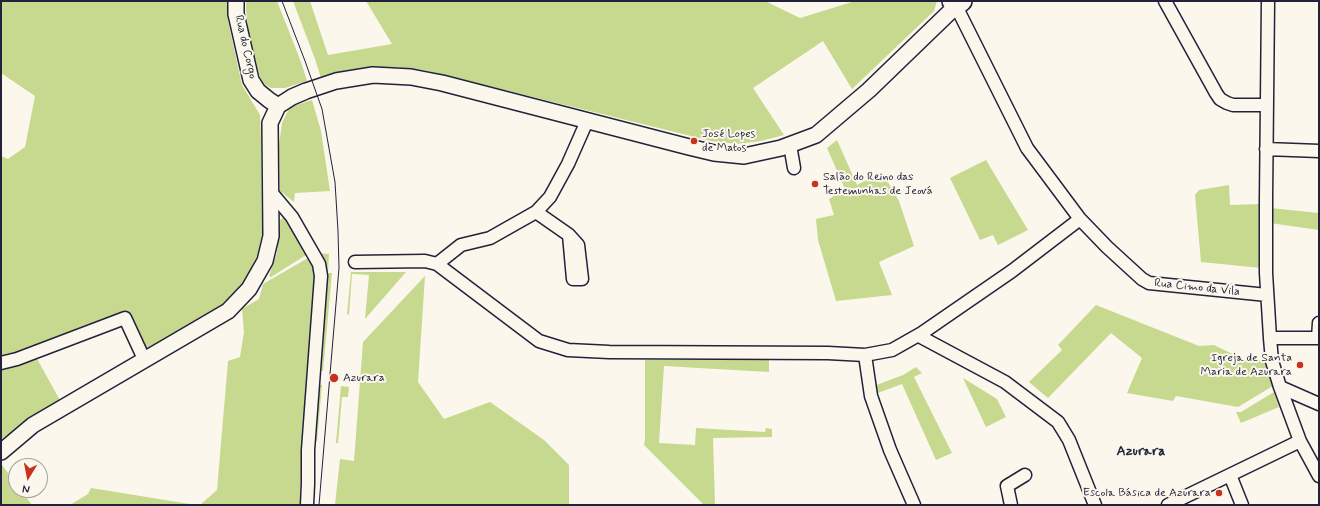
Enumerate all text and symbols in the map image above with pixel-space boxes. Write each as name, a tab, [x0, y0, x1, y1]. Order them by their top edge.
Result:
street label: Rua do Corgo	[231, 14, 259, 80]
place label: José Lopes de Matos	[702, 127, 755, 155]
marker: José Lopes de Matos	[689, 136, 699, 146]
place label: Salão do Reino das Testemunhas de Jeová	[823, 170, 932, 198]
marker: Salão do Reino das Testemunhas de Jeová	[810, 179, 820, 189]
street label: Rua Cimo da Vila	[1153, 276, 1241, 300]
place label: Igreja de Santa Maria de Azurara	[1201, 351, 1292, 379]
marker: Igreja de Santa Maria de Azurara	[1295, 360, 1305, 370]
place label: Azurara	[343, 371, 385, 385]
marker: Azurara	[328, 372, 340, 384]
district label: Azurara	[1117, 444, 1165, 460]
north arrow	[8, 458, 48, 498]
text: N	[21, 481, 31, 496]
place label: Escola Básica de Azurara	[1083, 486, 1211, 500]
marker: Escola Básica de Azurara	[1214, 488, 1224, 498]

